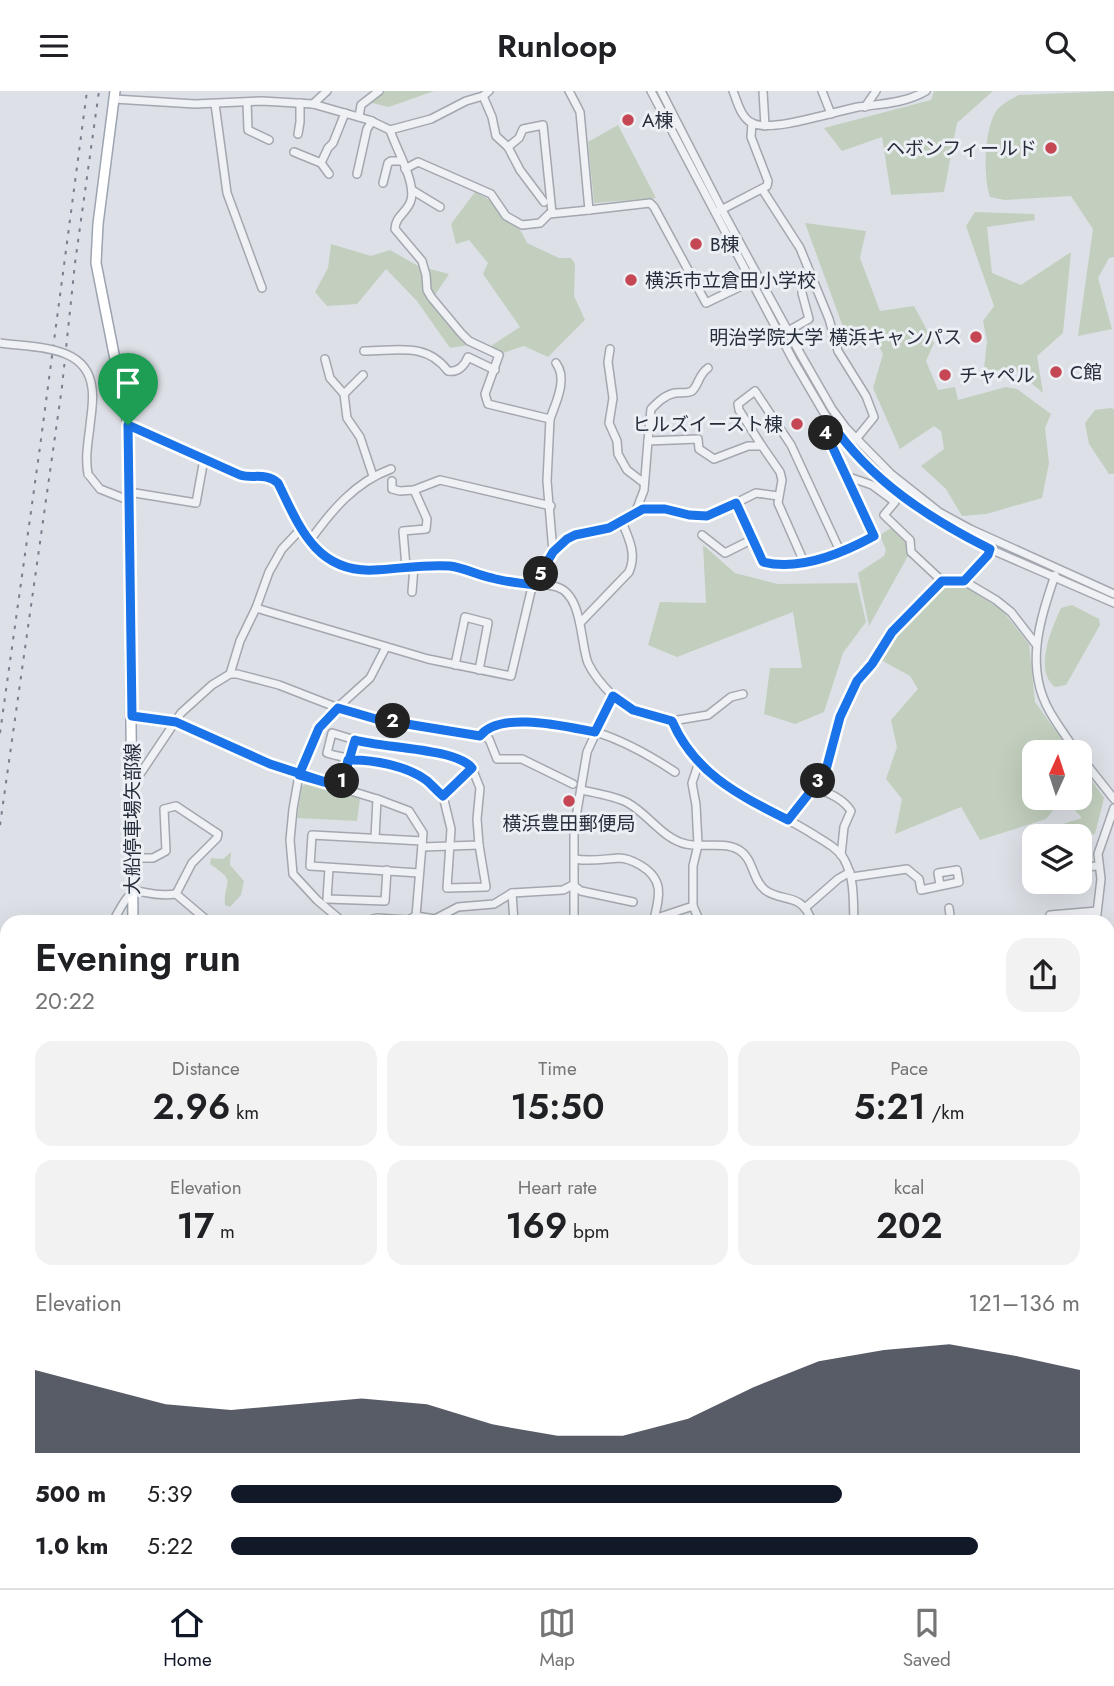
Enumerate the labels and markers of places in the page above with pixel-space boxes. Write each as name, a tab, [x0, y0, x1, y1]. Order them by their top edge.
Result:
place label: A棟	[642, 107, 674, 134]
marker: A棟	[620, 112, 636, 128]
place label: ヘボンフィールド	[886, 135, 1037, 162]
marker: ヘボンフィールド	[1043, 140, 1059, 156]
place label: B棟	[710, 231, 740, 258]
marker: B棟	[688, 236, 704, 252]
place label: 横浜市立倉田小学校	[645, 267, 816, 294]
marker: 横浜市立倉田小学校	[623, 272, 639, 288]
place label: 明治学院大学 横浜キャンパス	[709, 324, 962, 351]
marker: 明治学院大学 横浜キャンパス	[968, 329, 984, 345]
pin	[98, 353, 158, 425]
place label: C館	[1070, 359, 1102, 386]
place label: チャペル	[959, 362, 1035, 389]
marker: C館	[1048, 364, 1064, 380]
marker: チャペル	[937, 367, 953, 383]
place label: ヒルズイースト棟	[632, 411, 783, 438]
pin: 4	[808, 415, 844, 451]
marker: ヒルズイースト棟	[789, 416, 805, 432]
pin: 5	[524, 557, 558, 591]
pin: 2	[376, 703, 410, 739]
pin: 1	[324, 763, 360, 799]
pin: 3	[800, 763, 836, 799]
marker: 横浜豊田郵便局	[561, 793, 577, 809]
place label: 横浜豊田郵便局	[502, 810, 636, 837]

